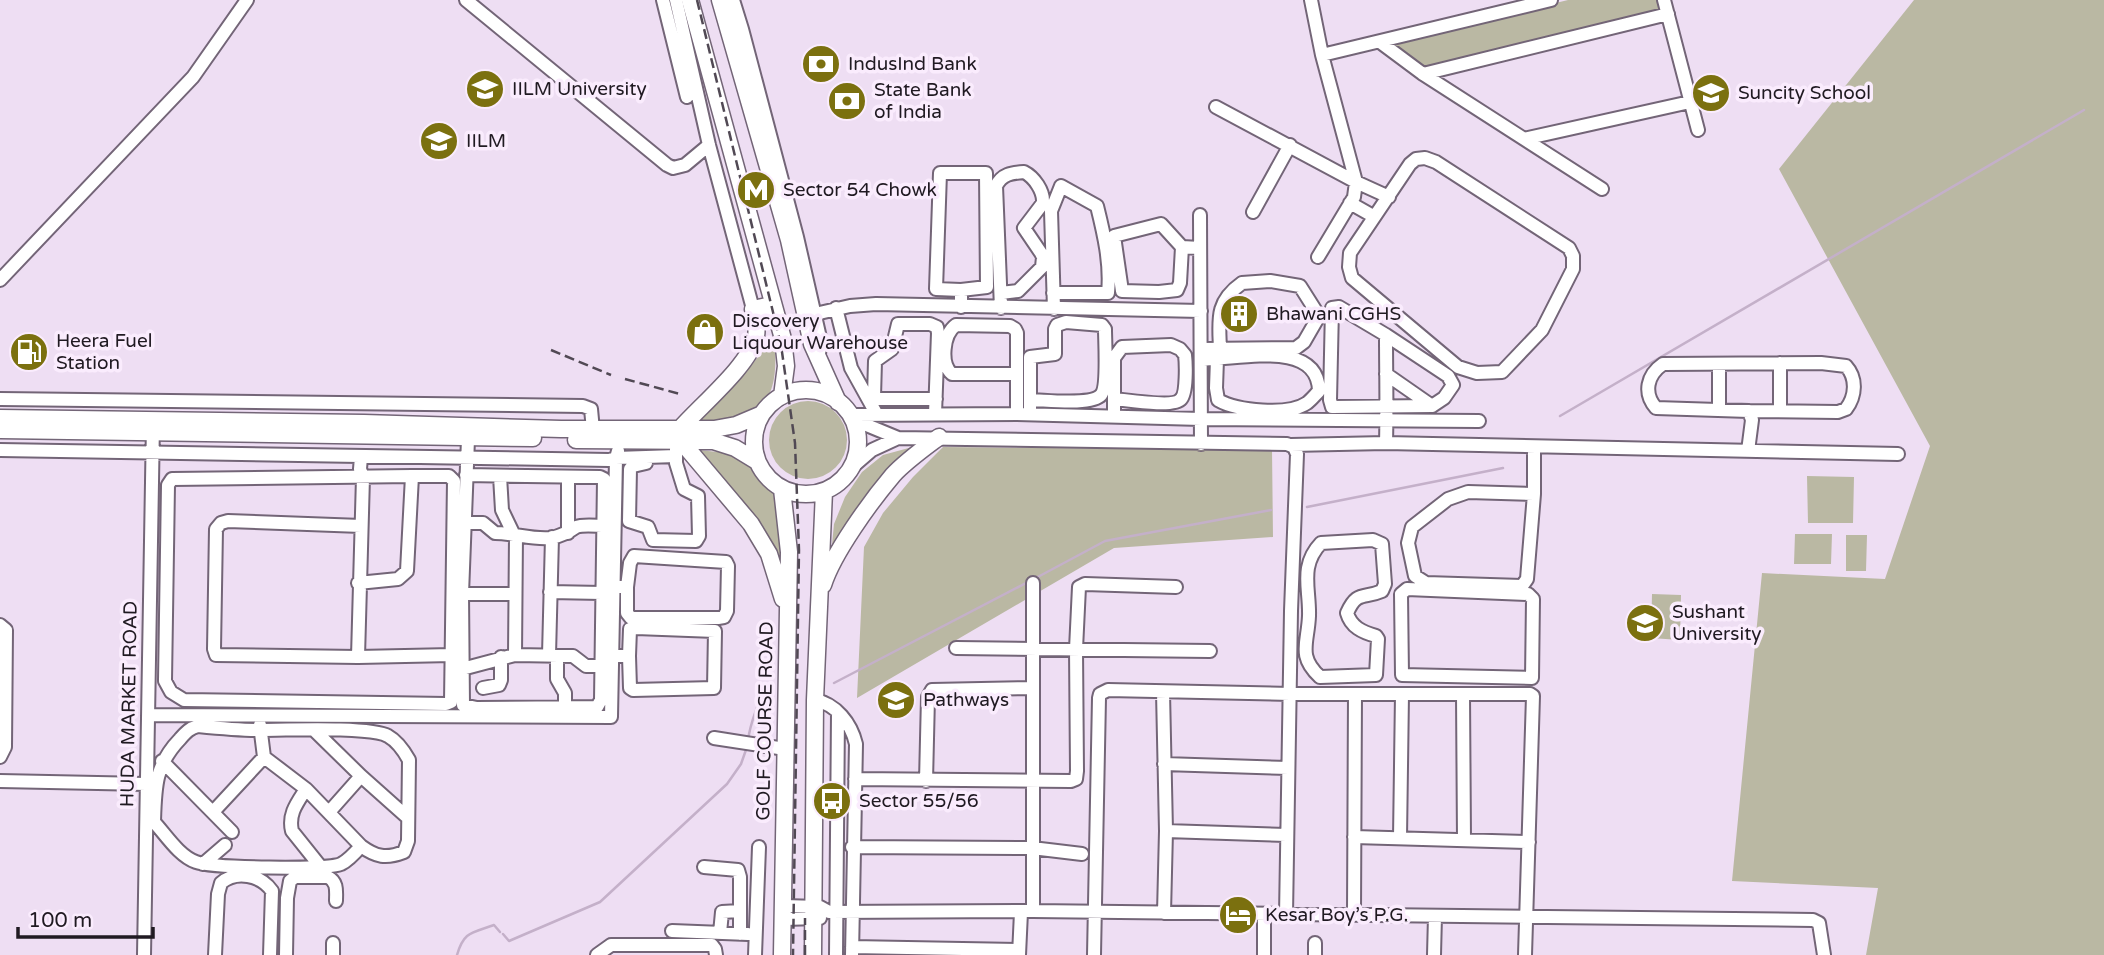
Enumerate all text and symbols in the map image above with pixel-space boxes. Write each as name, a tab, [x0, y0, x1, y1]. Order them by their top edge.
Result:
bank icon: IndusInd Bank	[800, 43, 842, 85]
place label: IndusInd Bank	[848, 53, 977, 75]
school or university icon: IILM University	[464, 68, 506, 110]
school or university icon: Suncity School	[1690, 72, 1732, 114]
place label: IILM University	[512, 78, 647, 100]
place label: State Bank of India	[874, 79, 972, 123]
bank icon: State Bank of India	[826, 80, 868, 122]
place label: Suncity School	[1738, 82, 1871, 104]
school or university icon: IILM	[418, 120, 460, 162]
place label: IILM	[466, 130, 506, 152]
metro station icon: Sector 54 Chowk	[735, 169, 777, 211]
place label: Sector 54 Chowk	[783, 179, 937, 201]
building icon: Bhawani CGHS	[1218, 293, 1260, 335]
place label: Bhawani CGHS	[1266, 303, 1401, 325]
place label: Discovery Liquour Warehouse	[732, 310, 908, 354]
shop icon: Discovery Liquour Warehouse	[684, 311, 726, 353]
place label: Heera Fuel Station	[56, 330, 152, 374]
fuel station icon: Heera Fuel Station	[8, 331, 50, 373]
street label: HUDA MARKET ROAD	[116, 601, 142, 807]
place label: Sushant University	[1672, 601, 1762, 645]
school or university icon: Sushant University	[1624, 602, 1666, 644]
street label: GOLF COURSE ROAD	[752, 621, 778, 821]
school or university icon: Pathways	[875, 679, 917, 721]
place label: Pathways	[923, 689, 1009, 711]
bus stop icon: Sector 55/56	[811, 780, 853, 822]
place label: Sector 55/56	[859, 790, 979, 812]
hotel icon: Kesar Boy’s P.G.	[1217, 894, 1259, 936]
scale bar	[18, 895, 152, 939]
place label: Kesar Boy’s P.G.	[1265, 904, 1409, 926]
text: 100 m	[28, 908, 92, 933]

